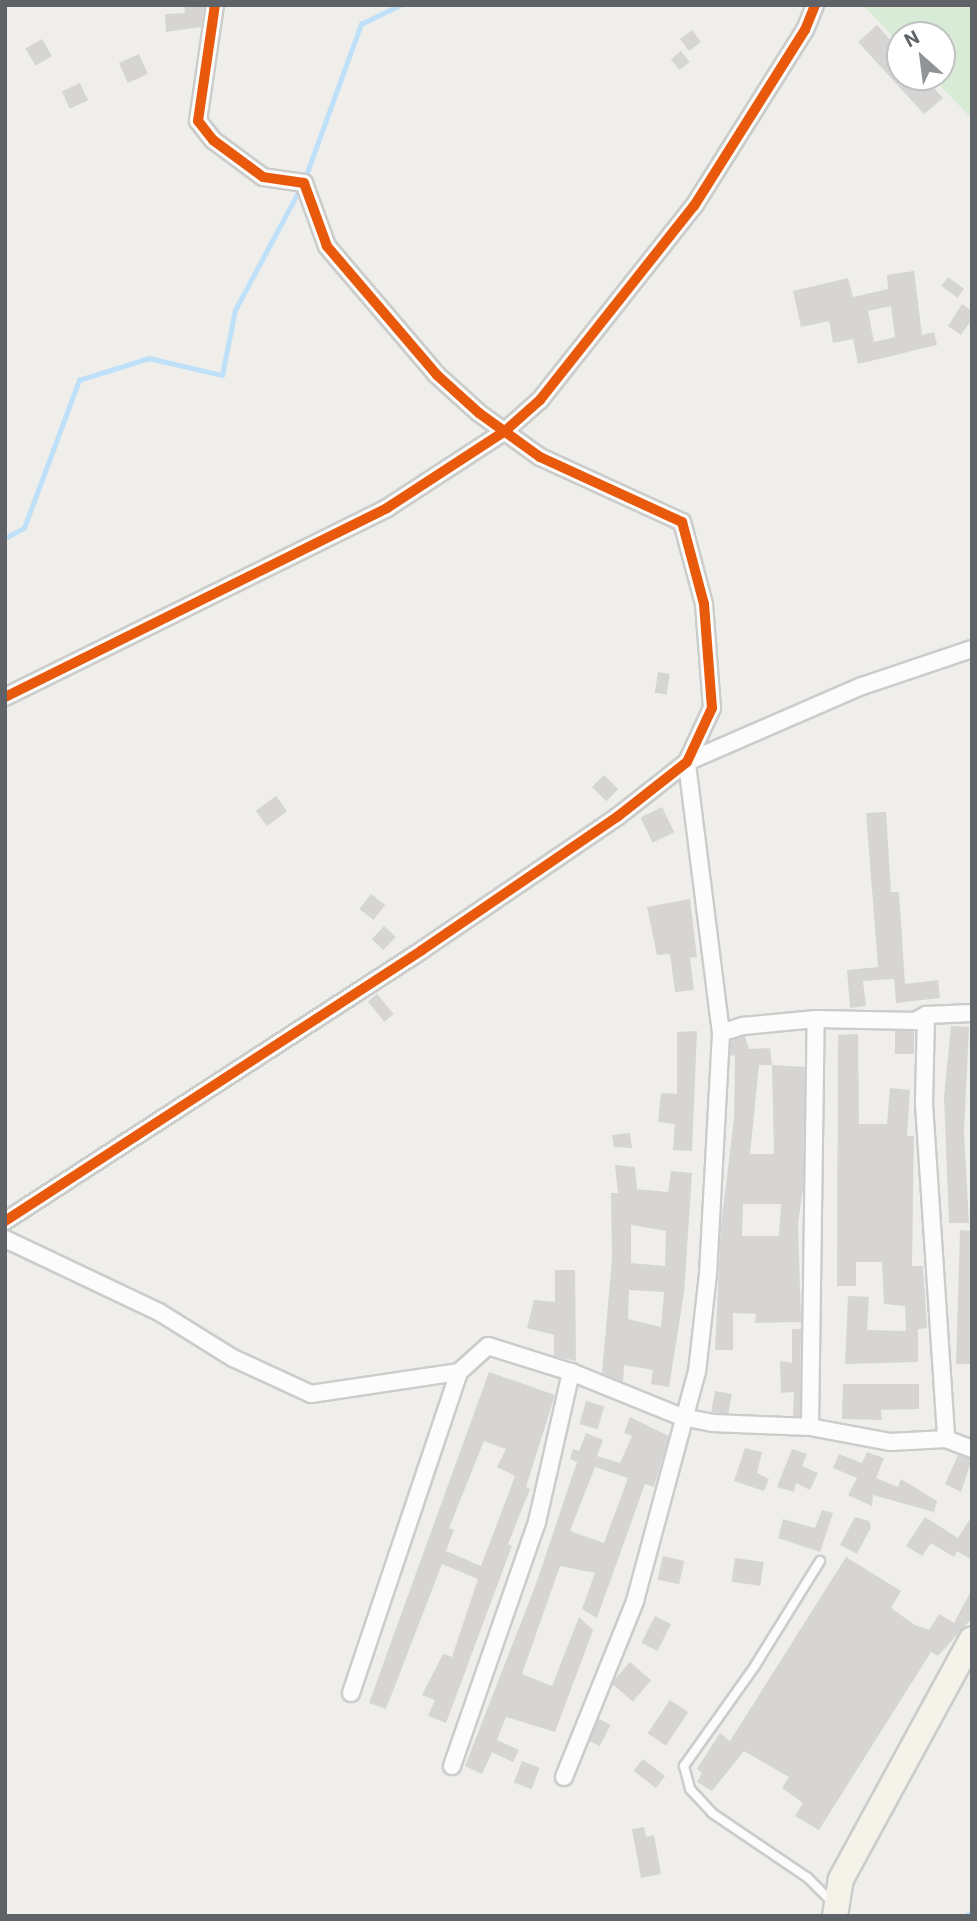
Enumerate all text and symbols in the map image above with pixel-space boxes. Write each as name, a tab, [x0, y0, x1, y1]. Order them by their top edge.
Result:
north arrow	[886, 21, 956, 91]
text: N	[901, 25, 923, 52]

